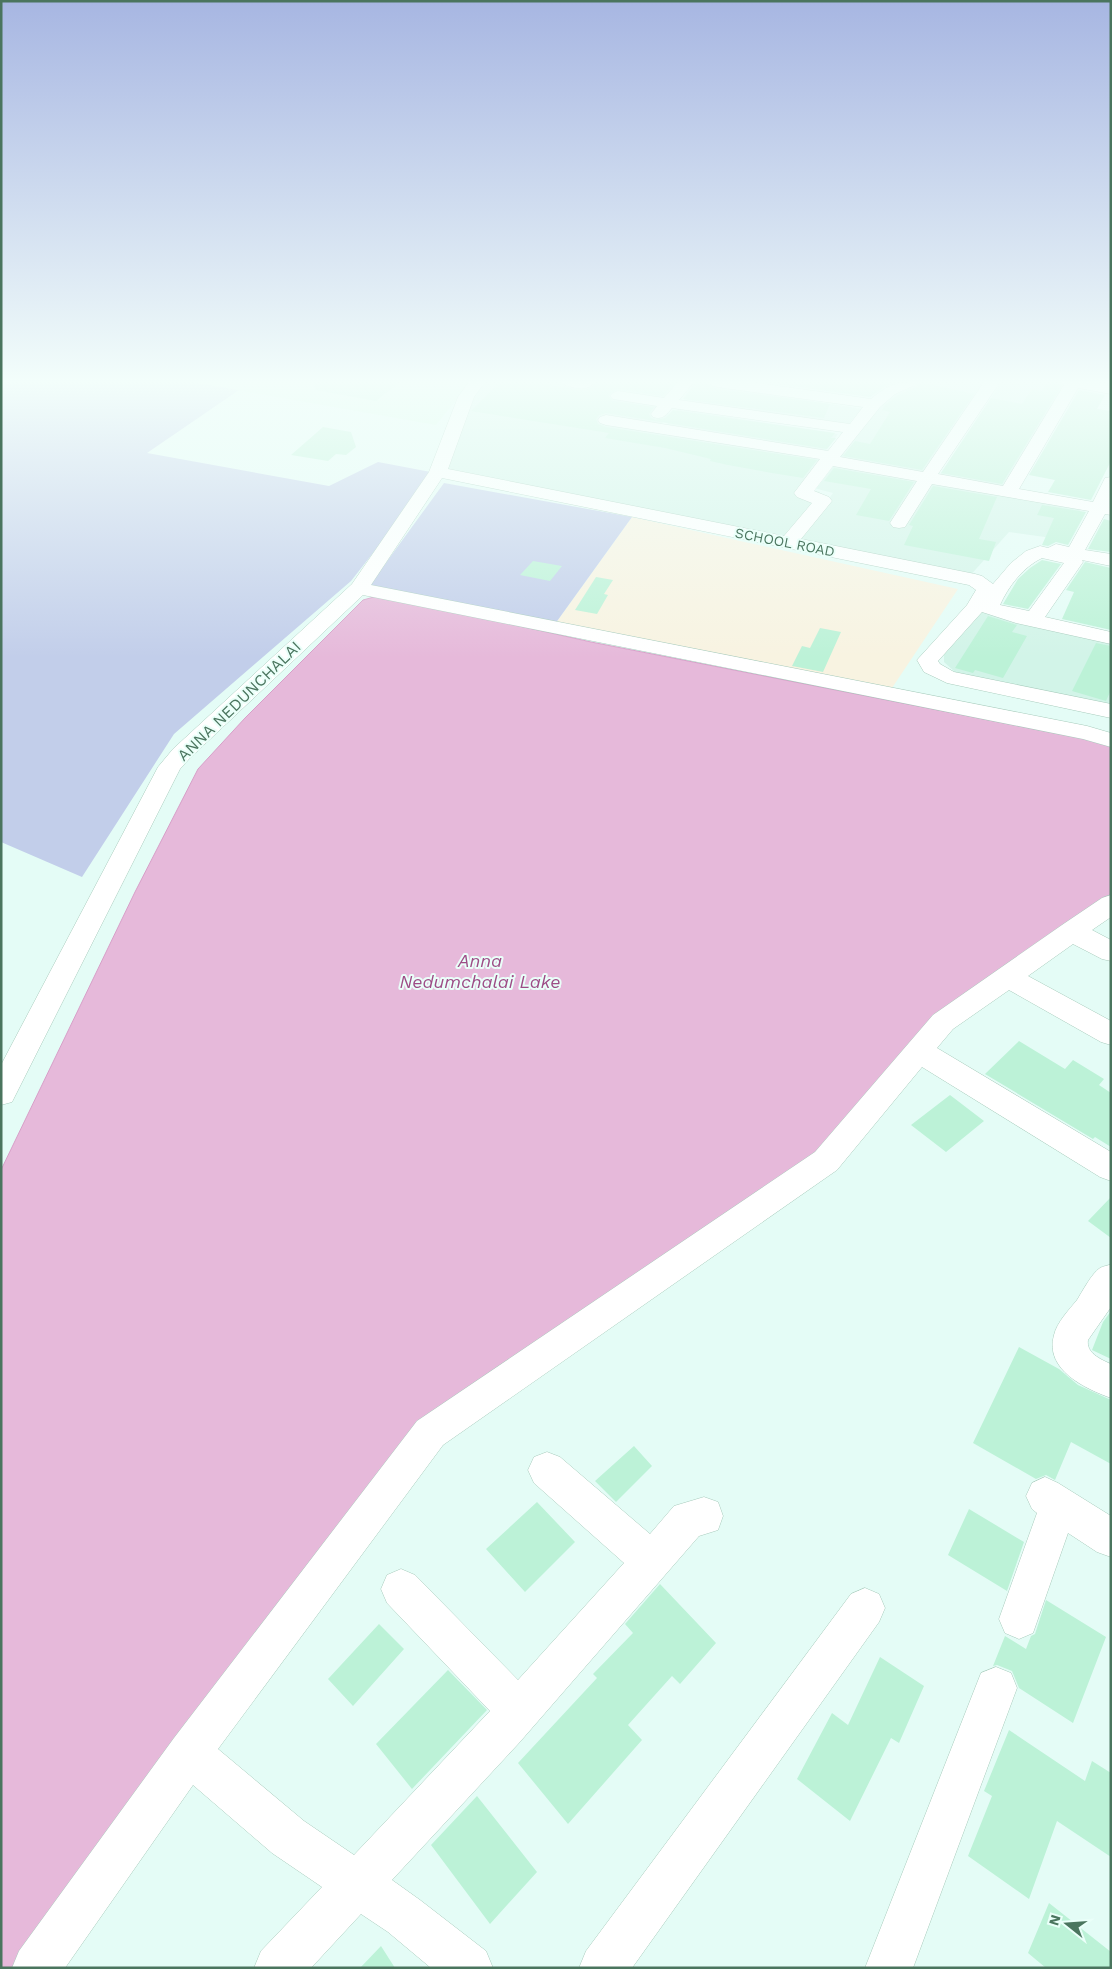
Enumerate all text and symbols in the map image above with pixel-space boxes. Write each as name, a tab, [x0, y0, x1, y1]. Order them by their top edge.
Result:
street label: SCHOOL ROAD	[734, 524, 836, 560]
street label: ANNA NEDUNCHALAI	[173, 637, 305, 765]
water label: Anna Nedumchalai Lake	[399, 950, 561, 992]
north arrow	[1042, 1899, 1092, 1949]
text: N	[1045, 1913, 1064, 1927]

